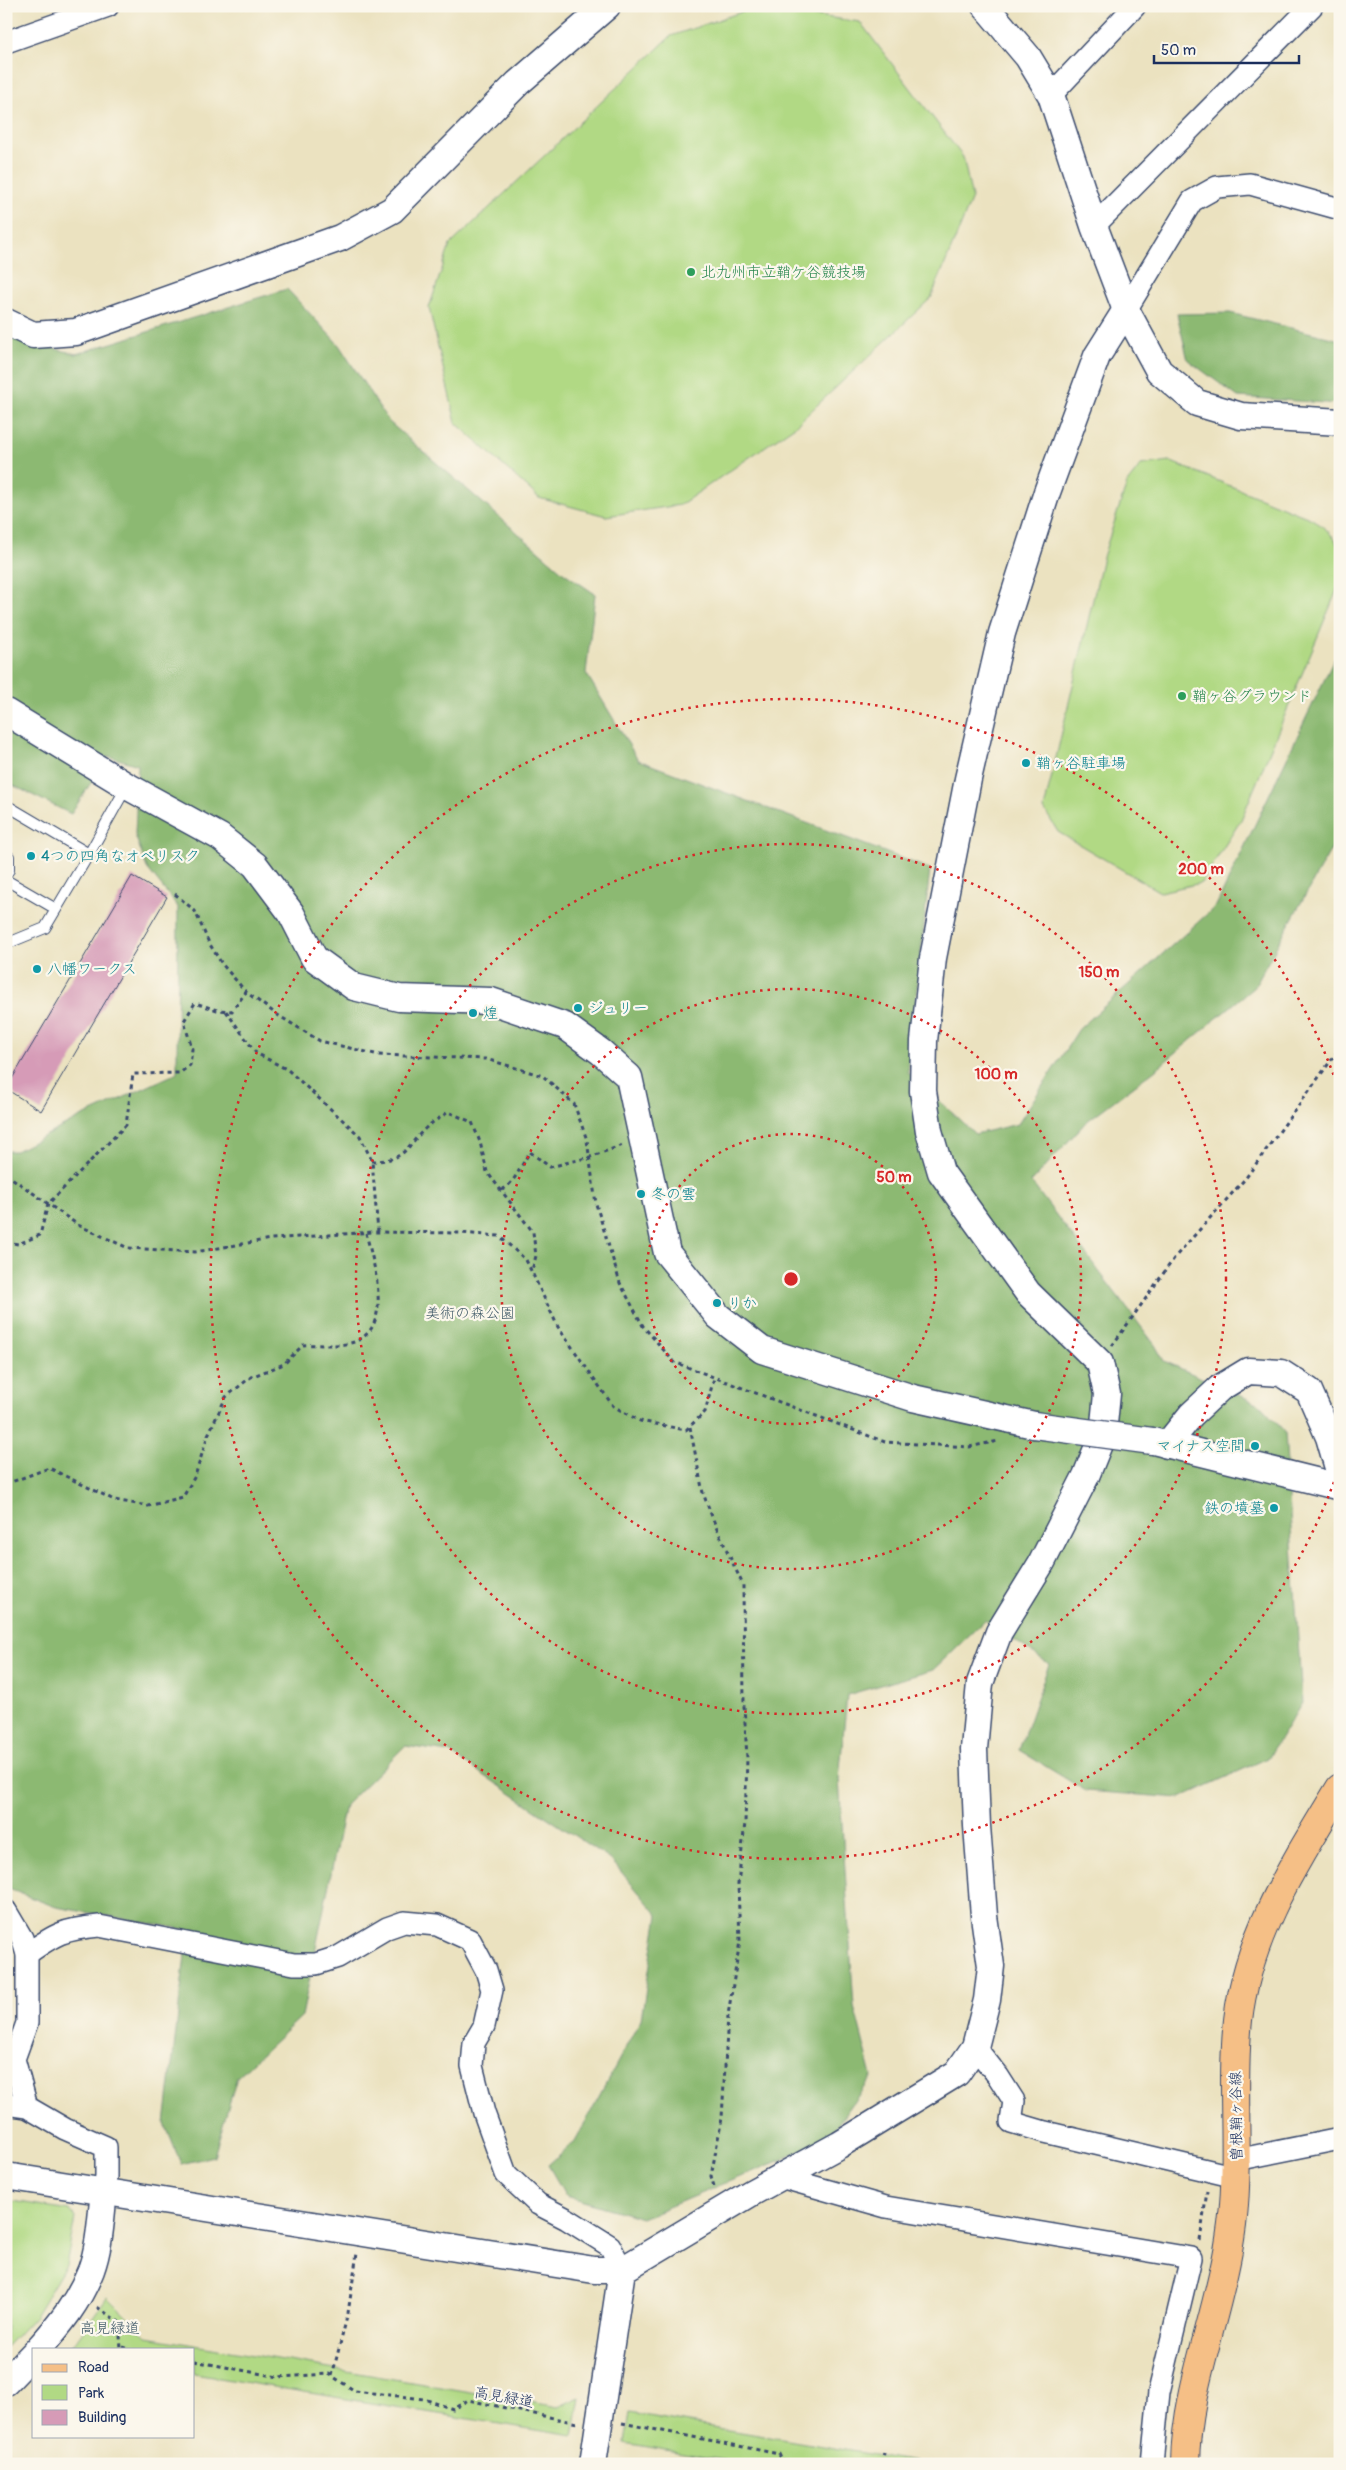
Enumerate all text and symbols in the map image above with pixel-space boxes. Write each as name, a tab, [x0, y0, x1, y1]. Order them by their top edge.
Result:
scale bar	[1154, 32, 1298, 64]
text: 50 m	[1161, 41, 1196, 60]
place label: 北九州市立鞘ケ谷競技場	[701, 263, 866, 282]
marker: 北九州市立鞘ケ谷競技場	[685, 266, 697, 278]
place label: 鞘ヶ谷グラウンド	[1192, 687, 1312, 706]
marker: 鞘ヶ谷グラウンド	[1176, 690, 1188, 702]
place label: 鞘ヶ谷駐車場	[1036, 754, 1126, 773]
marker: 鞘ヶ谷駐車場	[1020, 757, 1032, 769]
place label: 4つの四角なオベリスク	[41, 847, 200, 866]
marker: 4つの四角なオベリスク	[25, 850, 37, 862]
text: 200 m	[1178, 860, 1224, 879]
place label: 八幡ワークス	[47, 960, 137, 979]
marker: 八幡ワークス	[31, 963, 43, 975]
text: 150 m	[1079, 963, 1119, 982]
place label: ジュリー	[588, 999, 648, 1018]
marker: ジュリー	[572, 1002, 584, 1014]
place label: 煌	[483, 1004, 498, 1023]
marker: 煌	[467, 1007, 479, 1019]
text: 100 m	[975, 1065, 1017, 1084]
text: 50 m	[877, 1168, 911, 1187]
place label: 冬の雲	[651, 1185, 696, 1204]
marker: 冬の雲	[635, 1188, 647, 1200]
centre of rings	[782, 1270, 800, 1288]
place label: りか	[727, 1294, 757, 1313]
marker: りか	[711, 1297, 723, 1309]
park label: 美術の森公園	[425, 1304, 515, 1323]
place label: マイナス空間	[1156, 1437, 1245, 1456]
marker: マイナス空間	[1249, 1440, 1261, 1452]
place label: 鉄の墳墓	[1204, 1499, 1264, 1518]
marker: 鉄の墳墓	[1268, 1502, 1280, 1514]
street label: 曽根鞘ヶ谷線	[1226, 2071, 1247, 2161]
park label: 高見緑道	[80, 2319, 140, 2338]
legend	[32, 2348, 195, 2438]
text: Road	[78, 2358, 109, 2377]
street label: 高見緑道	[473, 2383, 535, 2412]
text: Park	[78, 2384, 105, 2403]
text: Building	[78, 2408, 126, 2427]

